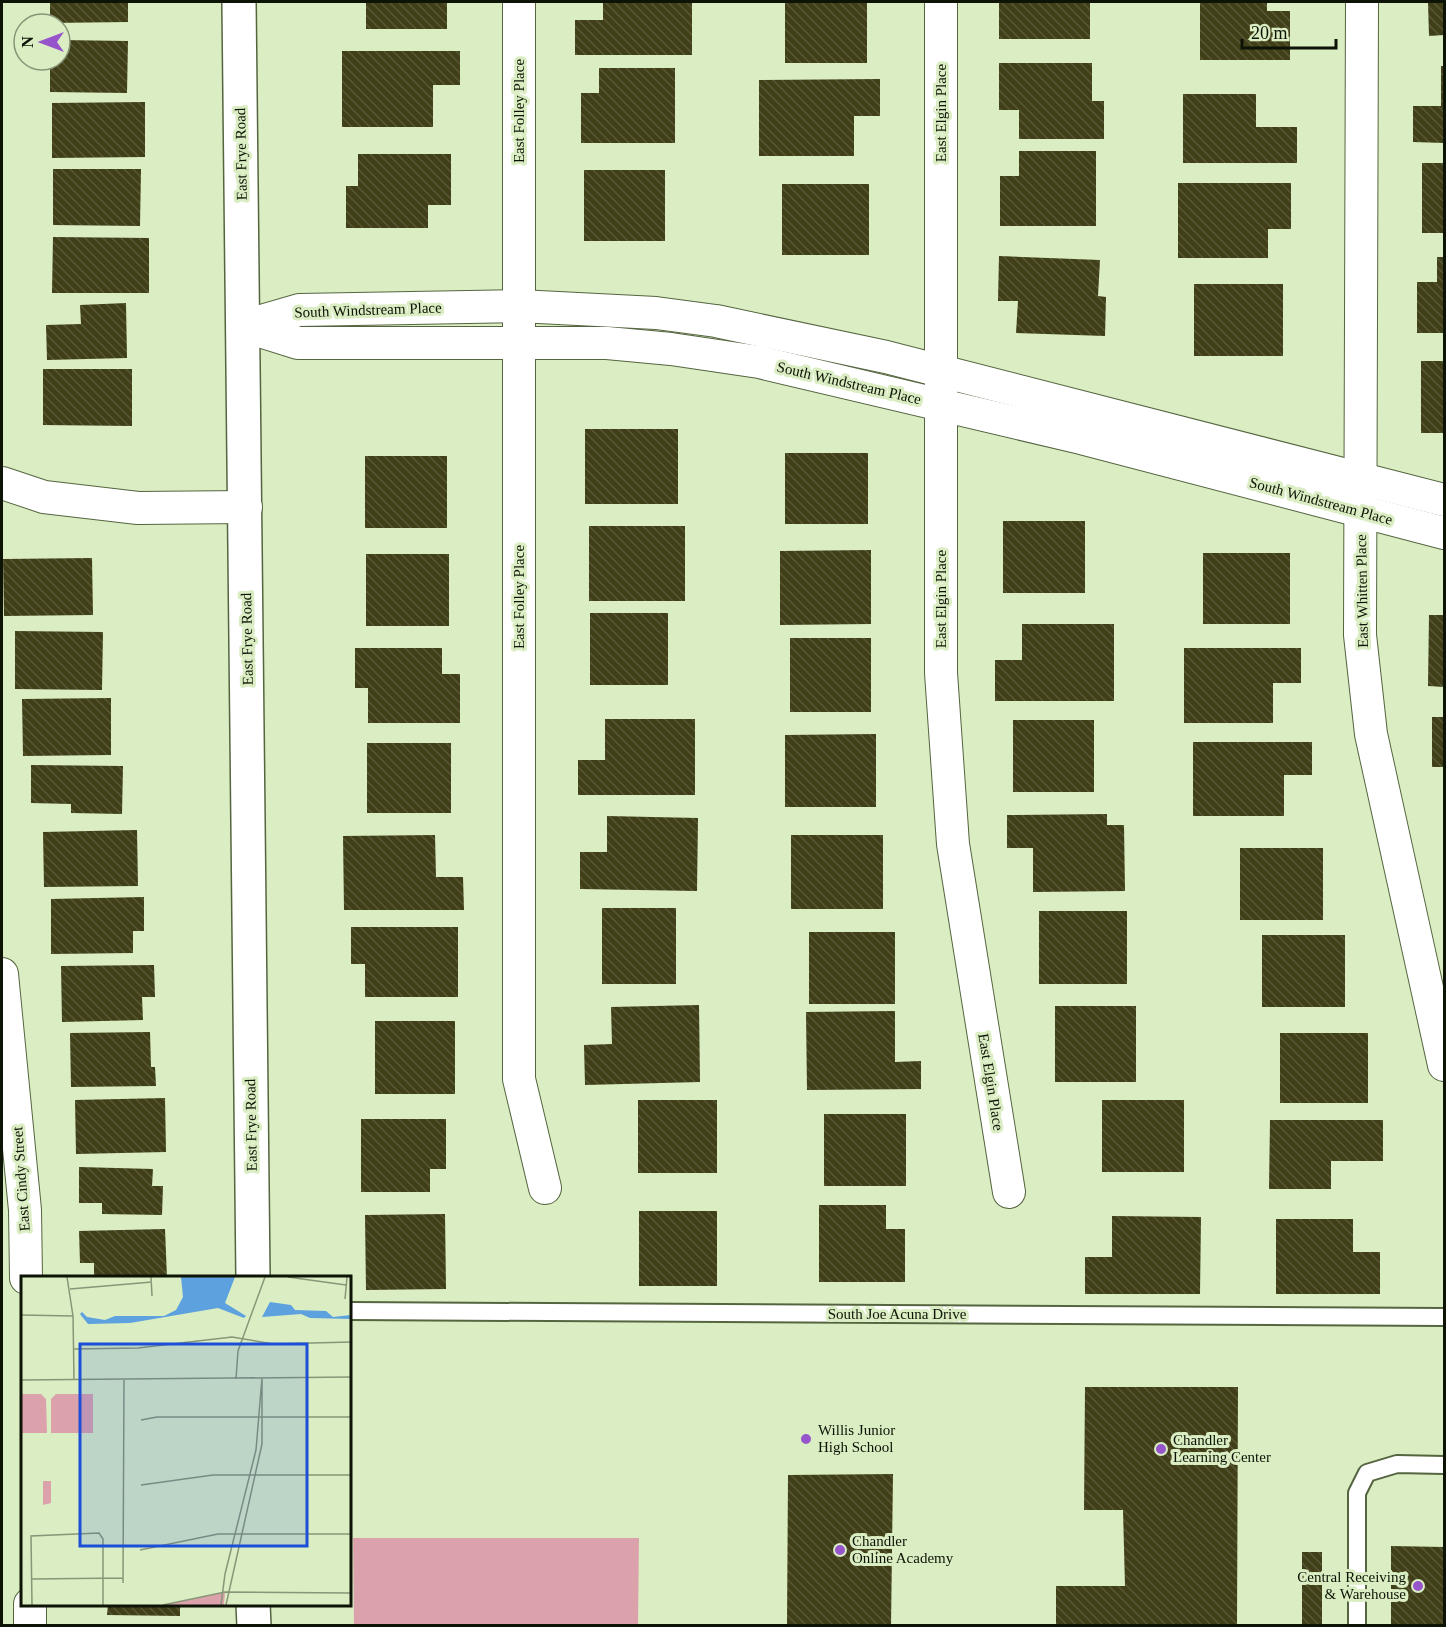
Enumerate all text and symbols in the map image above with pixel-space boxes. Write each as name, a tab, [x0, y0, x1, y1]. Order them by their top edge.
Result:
north arrow	[12, 12, 72, 72]
scale bar	[1242, 12, 1336, 50]
text: 20 m	[1251, 23, 1288, 43]
text: N	[19, 36, 36, 48]
street label: East Folley Place	[511, 59, 527, 163]
street label: East Elgin Place	[933, 64, 949, 162]
street label: East Frye Road	[232, 107, 250, 200]
street label: South Windstream Place	[294, 299, 442, 321]
street label: South Windstream Place	[775, 359, 923, 407]
street label: South Windstream Place	[1248, 474, 1395, 528]
street label: East Whitten Place	[1353, 534, 1371, 648]
street label: East Folley Place	[511, 545, 527, 649]
street label: East Elgin Place	[933, 550, 949, 648]
street label: East Frye Road	[238, 592, 256, 685]
street label: East Elgin Place	[975, 1032, 1007, 1132]
street label: East Frye Road	[242, 1078, 260, 1171]
street label: East Cindy Street	[9, 1125, 33, 1232]
inset map	[21, 1276, 351, 1606]
street label: South Joe Acuna Drive	[828, 1306, 967, 1322]
place label: Willis Junior High School	[818, 1422, 895, 1455]
marker: Willis Junior High School	[799, 1432, 813, 1446]
place label: Chandler Learning Center	[1173, 1432, 1271, 1465]
marker: Chandler Learning Center	[1154, 1442, 1168, 1456]
place label: Chandler Online Academy	[852, 1533, 954, 1566]
marker: Chandler Online Academy	[833, 1543, 847, 1557]
place label: Central Receiving & Warehouse	[1297, 1569, 1406, 1602]
marker: Central Receiving & Warehouse	[1411, 1579, 1425, 1593]

